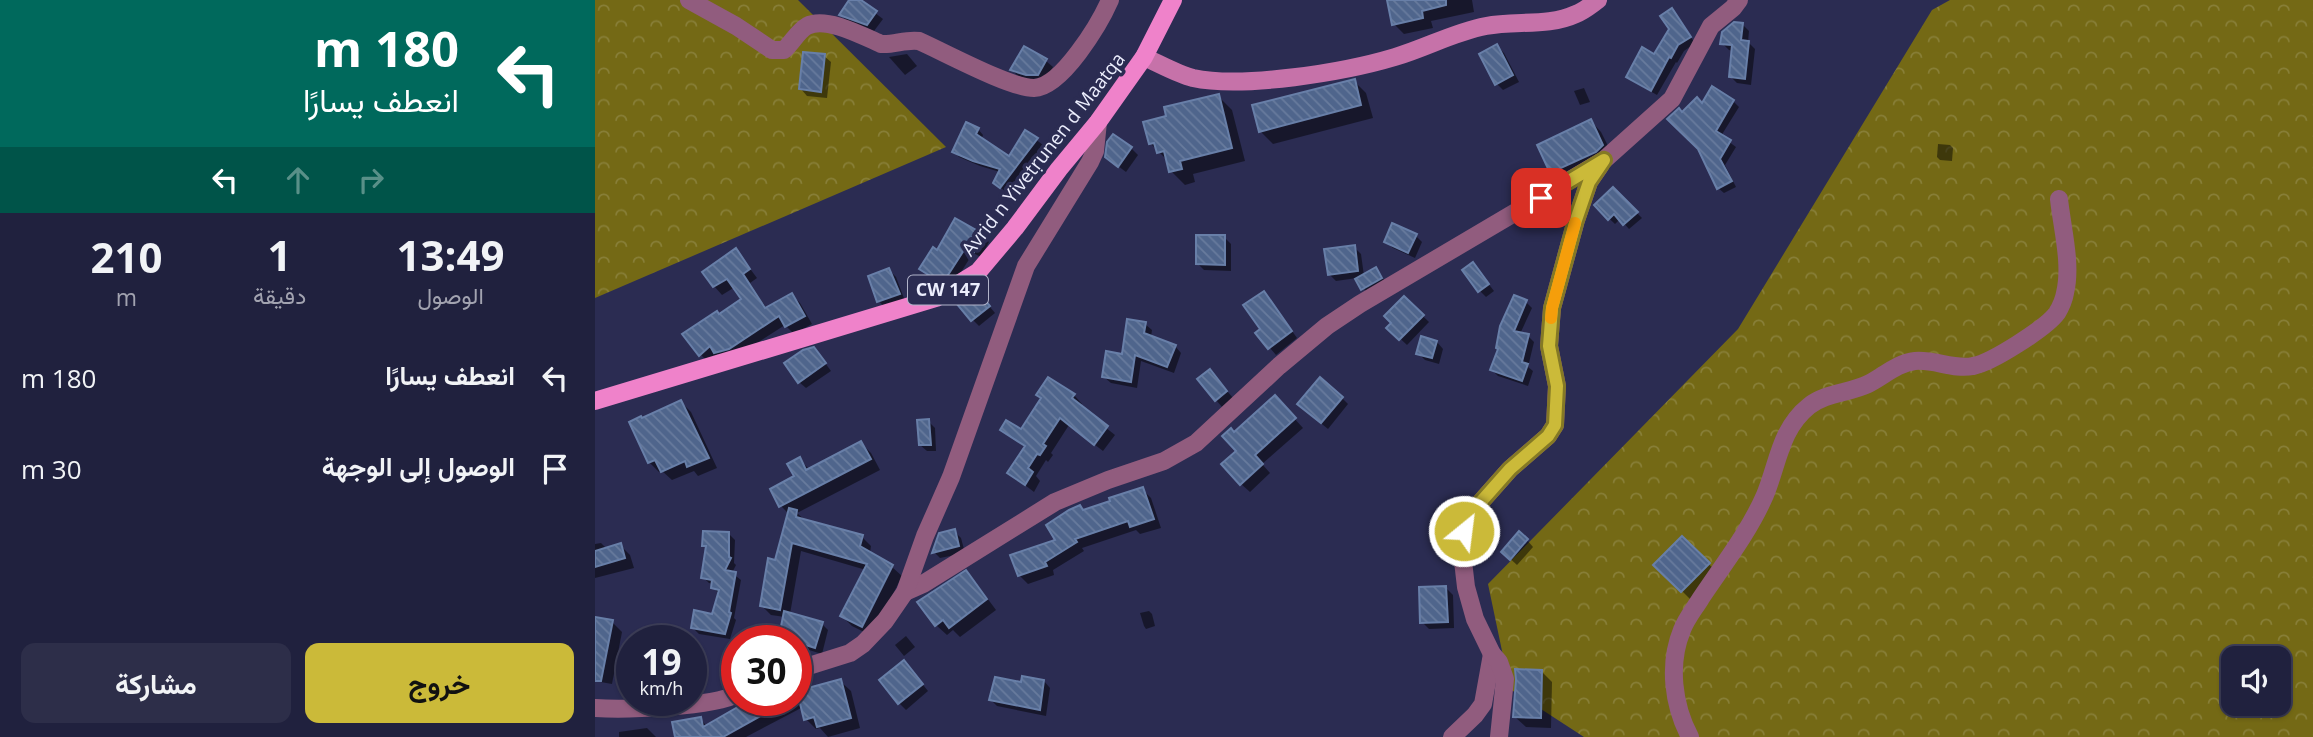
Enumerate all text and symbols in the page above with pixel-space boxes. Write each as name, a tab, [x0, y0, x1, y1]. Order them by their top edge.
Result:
text: 180 m	[314, 15, 459, 81]
icon: left	[483, 28, 574, 119]
street label: Avrid n Yivetṛunen d Maatqa	[955, 47, 1131, 261]
text: انعطف يسارًا	[303, 78, 459, 121]
icon: left	[206, 161, 244, 199]
icon: ahead	[279, 161, 317, 199]
icon: right	[352, 161, 390, 199]
pin	[1511, 168, 1571, 228]
icon: arrive	[1522, 179, 1560, 217]
text: 1	[268, 226, 292, 283]
text: 13:49	[397, 226, 505, 283]
text: 210	[90, 228, 163, 285]
road number: CW 147	[908, 276, 988, 304]
text: دقيقة	[253, 279, 306, 311]
text: الوصول	[417, 279, 484, 311]
text: m	[116, 281, 137, 313]
text: انعطف يسارًا	[385, 357, 515, 393]
icon: left	[536, 359, 574, 397]
text: 180 m	[21, 360, 96, 396]
text: الوصول إلى الوجهة	[322, 448, 515, 484]
icon: arrive	[536, 450, 574, 488]
text: 30 m	[21, 451, 82, 487]
position arrow	[1427, 494, 1501, 568]
speed limit sign: 30	[721, 625, 812, 716]
text: 19	[641, 638, 682, 685]
button: مشاركة	[21, 643, 291, 723]
button: خروج	[305, 643, 574, 723]
map controls	[2221, 646, 2291, 716]
button: sound	[2221, 646, 2291, 716]
text: km/h	[640, 676, 683, 700]

